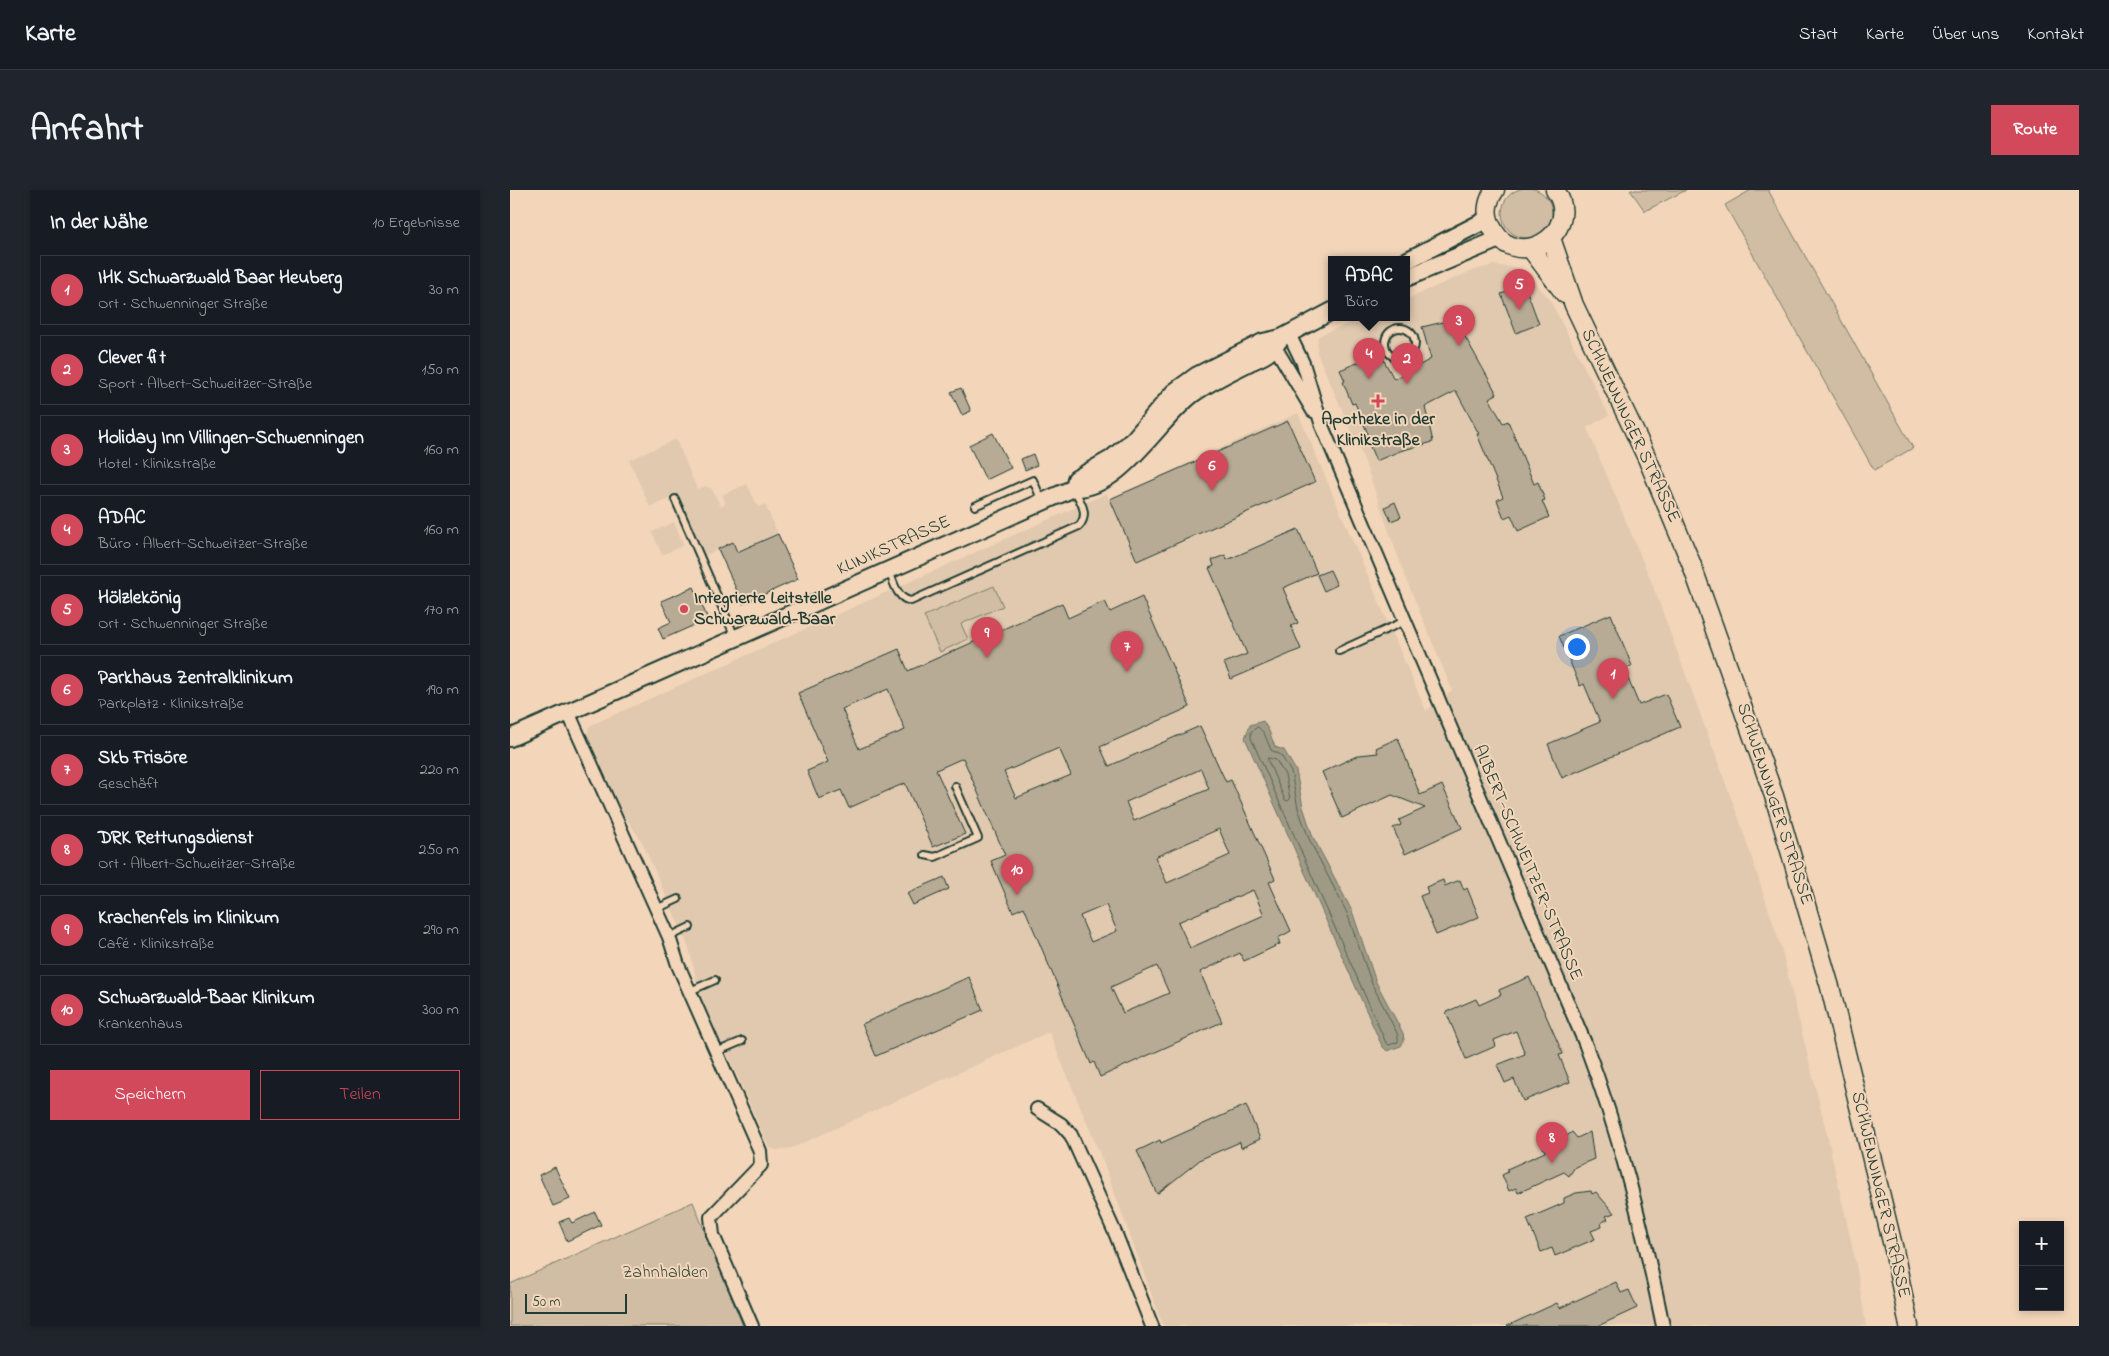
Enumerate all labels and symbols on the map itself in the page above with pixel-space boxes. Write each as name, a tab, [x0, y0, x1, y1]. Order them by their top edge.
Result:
pin: 5	[1503, 269, 1535, 310]
pin: 3	[1443, 305, 1475, 346]
street label: SCHWENNINGER STRASSE	[1574, 325, 1686, 527]
pin: 4	[1353, 338, 1385, 379]
pin: 2	[1391, 343, 1423, 384]
marker: Apotheke in der Klinikstraße	[1372, 395, 1384, 407]
place label: Apotheke in der Klinikstraße	[1321, 407, 1435, 454]
pin: 6	[1196, 450, 1228, 491]
street label: KLINIKSTRASSE	[833, 509, 955, 583]
place label: Integrierte Leitstelle Schwarzwald-Baar	[694, 586, 836, 633]
marker: Integrierte Leitstelle Schwarzwald-Baar	[678, 603, 690, 615]
pin: 9	[971, 617, 1003, 658]
pin: 7	[1111, 631, 1143, 672]
your location	[1564, 634, 1590, 660]
pin: 1	[1597, 658, 1629, 699]
street label: SCHWENNINGER STRASSE	[1729, 700, 1819, 908]
street label: ALBERT-SCHWEITZER-STRASSE	[1465, 741, 1589, 985]
pin: 10	[1001, 854, 1033, 895]
street label: SCHWENNINGER STRASSE	[1844, 1089, 1916, 1301]
pin: 8	[1536, 1122, 1568, 1163]
park label: Zahnhalden	[622, 1260, 708, 1286]
scale bar	[525, 1291, 628, 1314]

